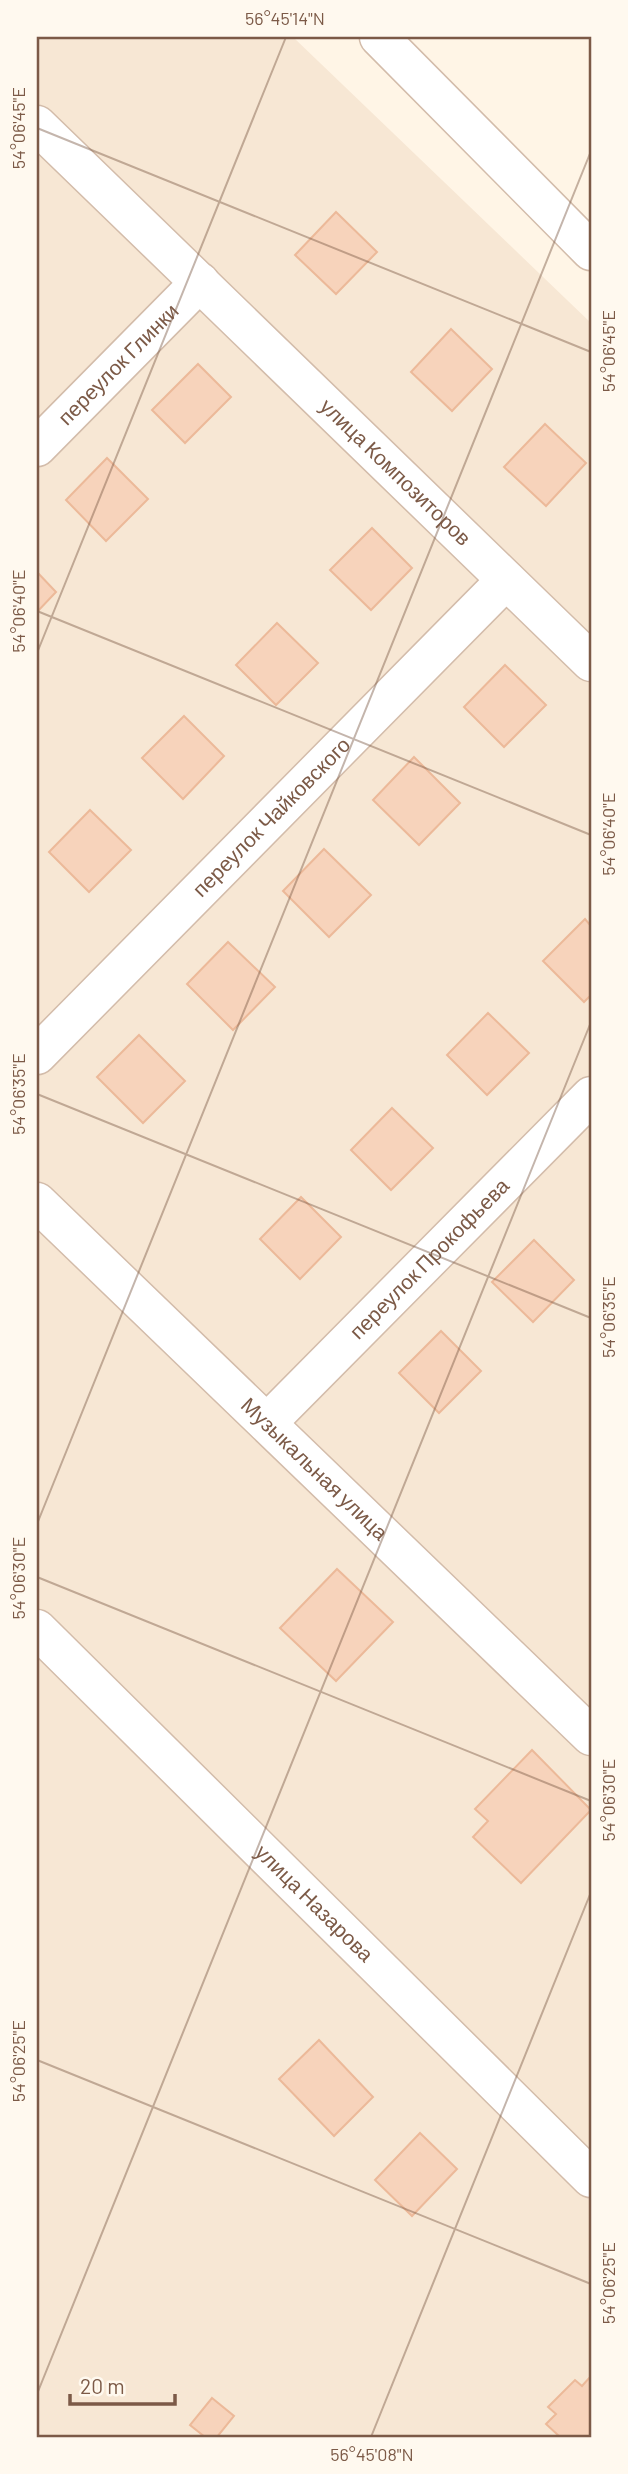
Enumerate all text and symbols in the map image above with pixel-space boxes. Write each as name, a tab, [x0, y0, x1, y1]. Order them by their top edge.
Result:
text: 56°45'14"N	[245, 7, 325, 29]
text: 54°06'45"E	[7, 87, 29, 169]
street label: переулок Глинки	[52, 298, 183, 429]
text: 54°06'45"E	[597, 310, 619, 392]
street label: улица Композиторов	[316, 393, 477, 550]
text: 54°06'40"E	[7, 569, 29, 653]
street label: переулок Чайковского	[187, 731, 355, 901]
text: 54°06'40"E	[597, 792, 619, 876]
text: 54°06'35"E	[7, 1053, 29, 1135]
street label: переулок Прокофьева	[344, 1172, 514, 1343]
text: 54°06'35"E	[597, 1276, 619, 1358]
street label: Музыкальная улица	[237, 1392, 394, 1545]
text: 54°06'30"E	[7, 1537, 29, 1619]
text: 54°06'30"E	[597, 1759, 619, 1841]
street label: улица Назарова	[251, 1839, 379, 1966]
text: 54°06'25"E	[7, 2020, 29, 2102]
text: 54°06'25"E	[597, 2242, 619, 2324]
scale bar	[70, 2362, 175, 2406]
text: 20 m	[80, 2373, 125, 2398]
text: 56°45'08"N	[330, 2443, 414, 2465]

